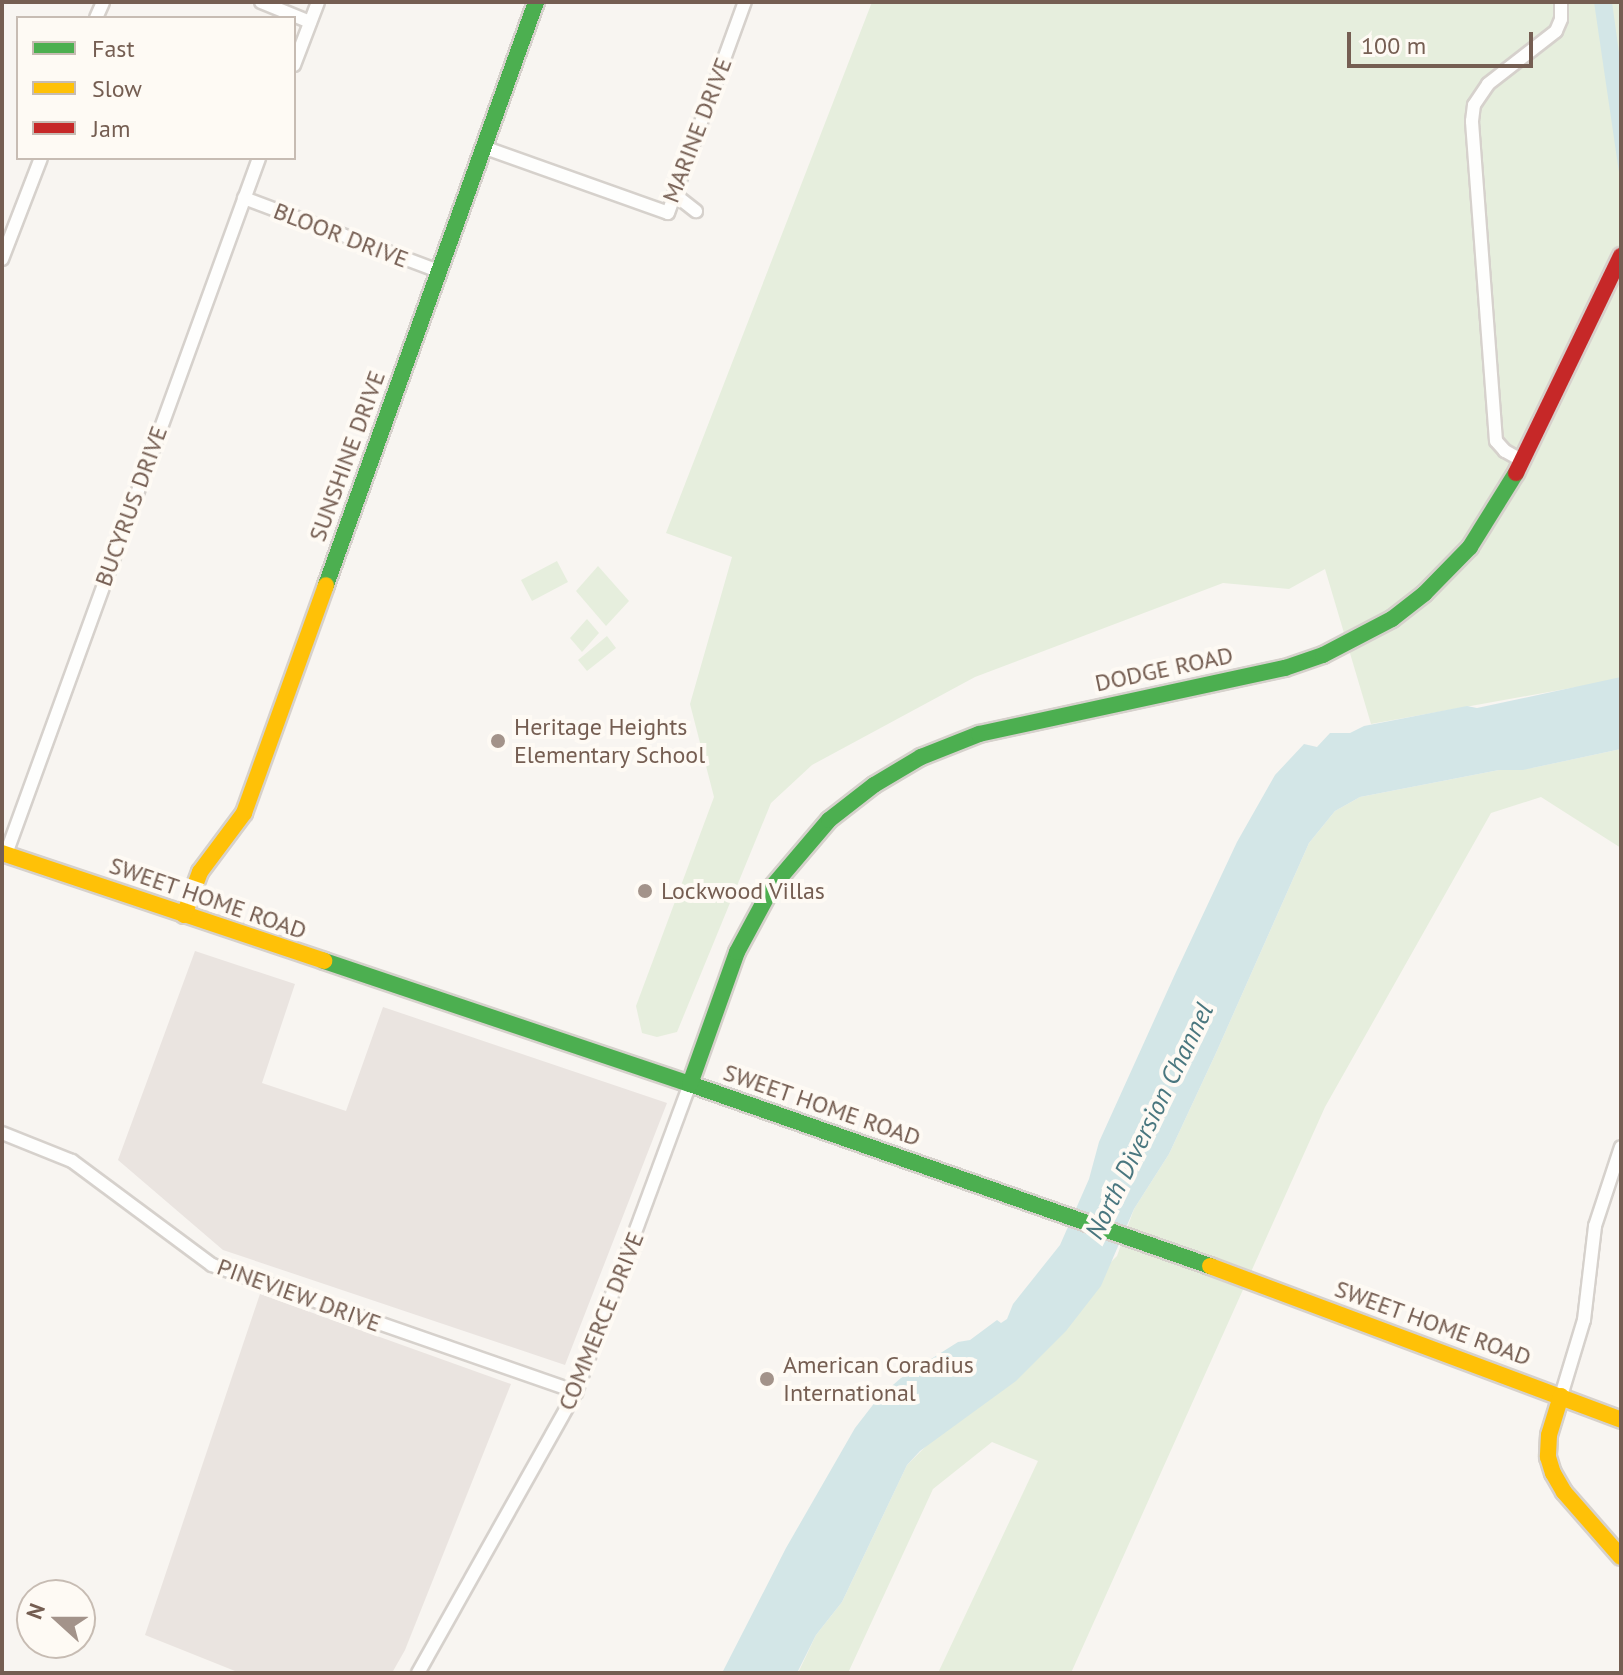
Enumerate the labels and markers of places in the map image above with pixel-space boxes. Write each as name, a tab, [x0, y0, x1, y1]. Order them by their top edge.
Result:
place label: Heritage Heights Elementary School	[514, 713, 706, 769]
marker: Heritage Heights Elementary School	[489, 732, 507, 750]
place label: Lockwood Villas	[661, 877, 826, 905]
marker: Lockwood Villas	[636, 882, 654, 900]
place label: American Coradius International	[783, 1351, 974, 1407]
marker: American Coradius International	[758, 1370, 776, 1388]

